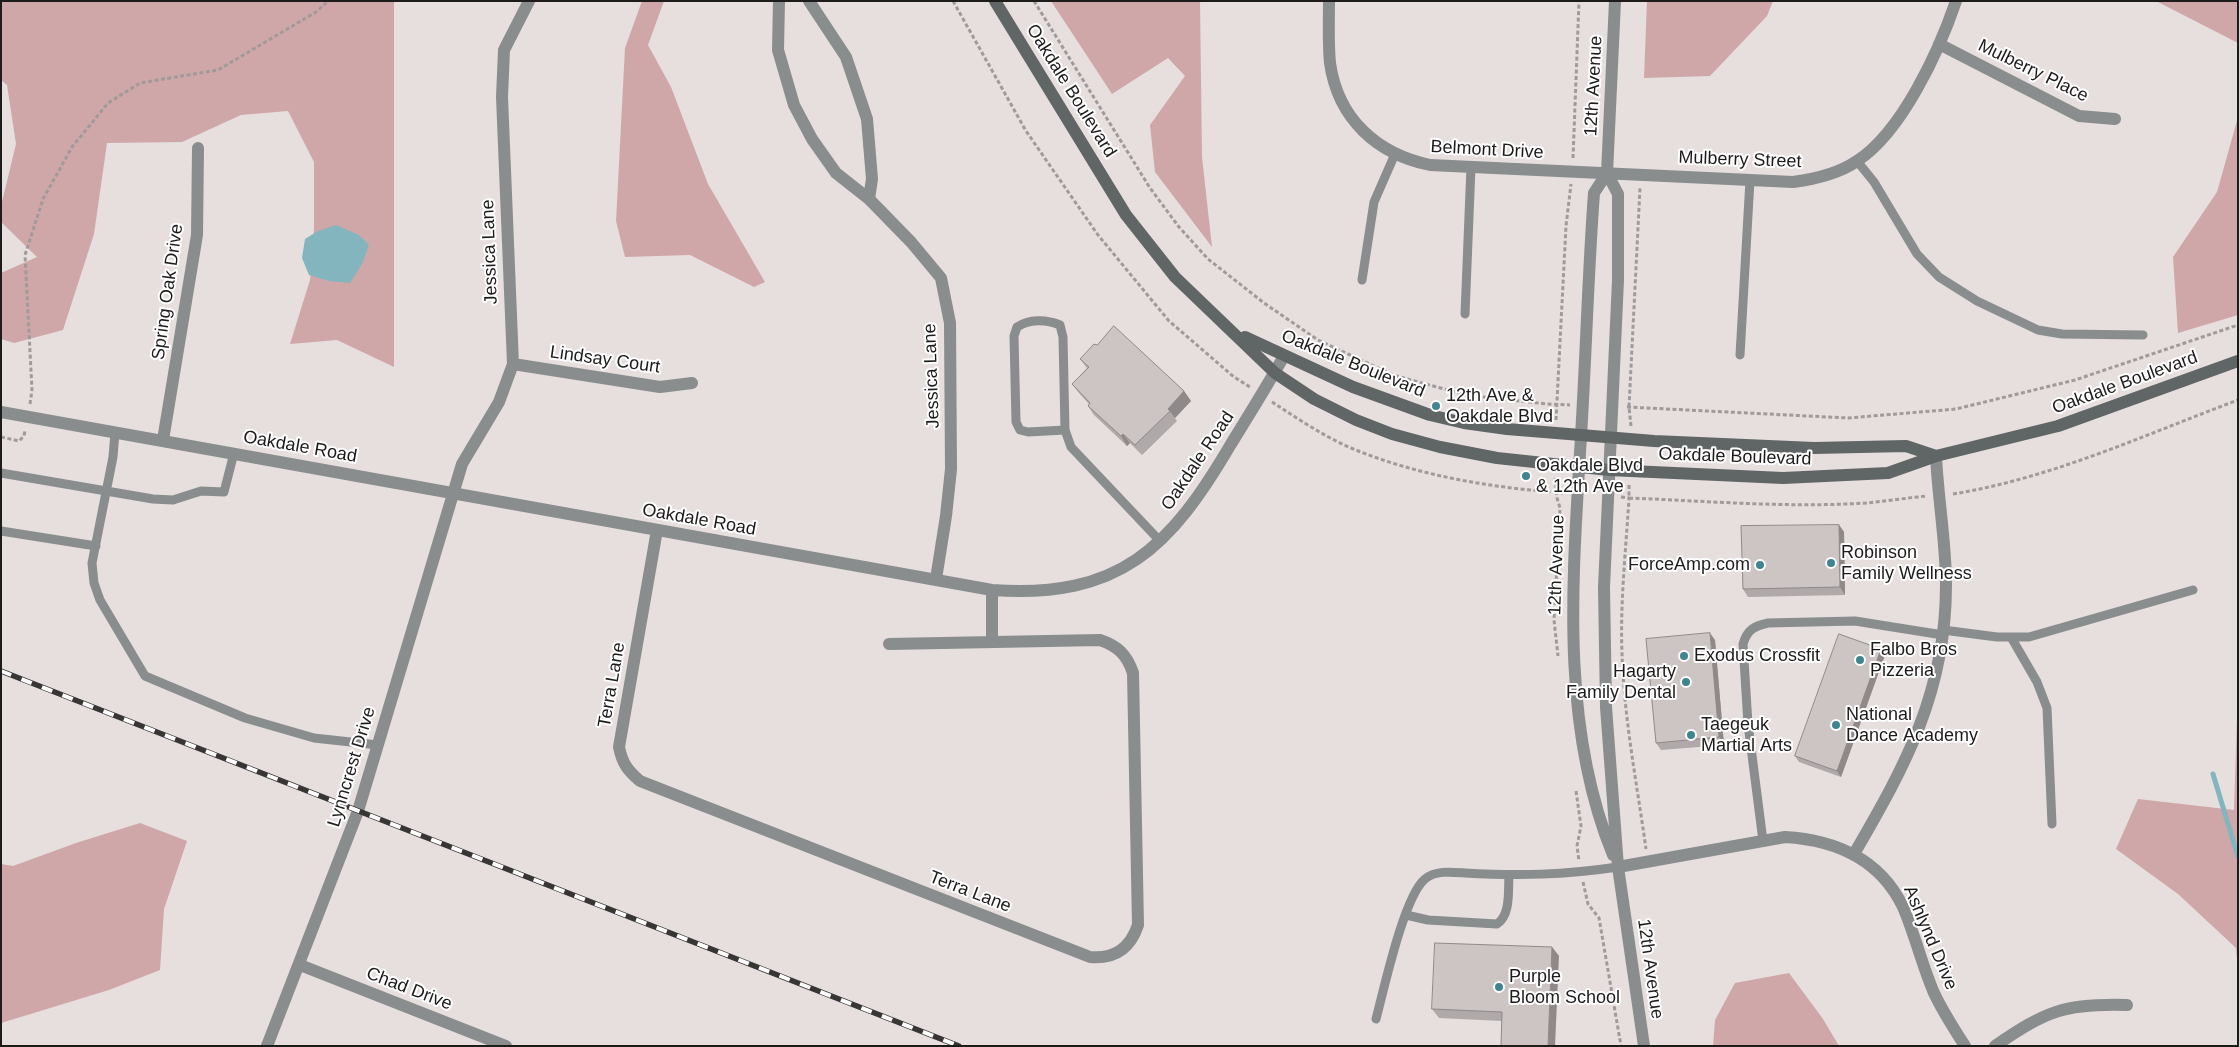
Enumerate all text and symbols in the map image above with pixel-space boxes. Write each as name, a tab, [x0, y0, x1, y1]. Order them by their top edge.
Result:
street label: Oakdale Boulevard	[1021, 20, 1121, 162]
street label: 12th Avenue	[1581, 35, 1607, 137]
street label: Mulberry Place	[1974, 35, 2092, 107]
street label: Belmont Drive	[1430, 136, 1544, 164]
street label: Mulberry Street	[1678, 147, 1802, 173]
street label: Jessica Lane	[477, 199, 503, 305]
street label: Spring Oak Drive	[148, 223, 188, 361]
street label: Jessica Lane	[919, 323, 945, 429]
street label: Oakdale Boulevard	[1278, 325, 1428, 403]
street label: Lindsay Court	[549, 342, 661, 378]
street label: Oakdale Boulevard	[2049, 347, 2201, 419]
place label: 12th Ave & Oakdale Blvd	[1446, 385, 1553, 428]
marker: 12th Ave & Oakdale Blvd	[1430, 400, 1442, 412]
street label: Oakdale Road	[1157, 407, 1239, 515]
street label: Oakdale Road	[241, 426, 359, 468]
street label: Oakdale Boulevard	[1658, 444, 1812, 470]
place label: Oakdale Blvd & 12th Ave	[1536, 455, 1643, 498]
marker: Oakdale Blvd & 12th Ave	[1520, 470, 1532, 482]
street label: Oakdale Road	[640, 499, 758, 541]
street label: 12th Avenue	[1544, 514, 1570, 616]
place label: Robinson Family Wellness	[1841, 542, 1972, 584]
place label: ForceAmp.com	[1628, 554, 1750, 576]
marker: Robinson Family Wellness	[1825, 557, 1837, 569]
marker: ForceAmp.com	[1754, 559, 1766, 571]
place label: Falbo Bros Pizzeria	[1870, 639, 1957, 682]
street label: Terra Lane	[594, 641, 630, 729]
place label: Exodus Crossfit	[1694, 645, 1820, 667]
marker: Exodus Crossfit	[1678, 650, 1690, 662]
marker: Falbo Bros Pizzeria	[1854, 654, 1866, 666]
place label: Hagarty Family Dental	[1566, 661, 1676, 704]
marker: Hagarty Family Dental	[1680, 676, 1692, 688]
street label: Lynncrest Drive	[323, 704, 381, 830]
place label: National Dance Academy	[1846, 704, 1978, 746]
place label: Taegeuk Martial Arts	[1701, 714, 1792, 756]
marker: National Dance Academy	[1830, 719, 1842, 731]
marker: Taegeuk Martial Arts	[1685, 729, 1697, 741]
street label: Terra Lane	[926, 866, 1014, 918]
street label: Ashlynd Drive	[1898, 883, 1962, 993]
street label: 12th Avenue	[1632, 918, 1668, 1020]
street label: Chad Drive	[363, 963, 455, 1015]
place label: Purple Bloom School	[1509, 966, 1620, 1009]
marker: Purple Bloom School	[1493, 981, 1505, 993]

